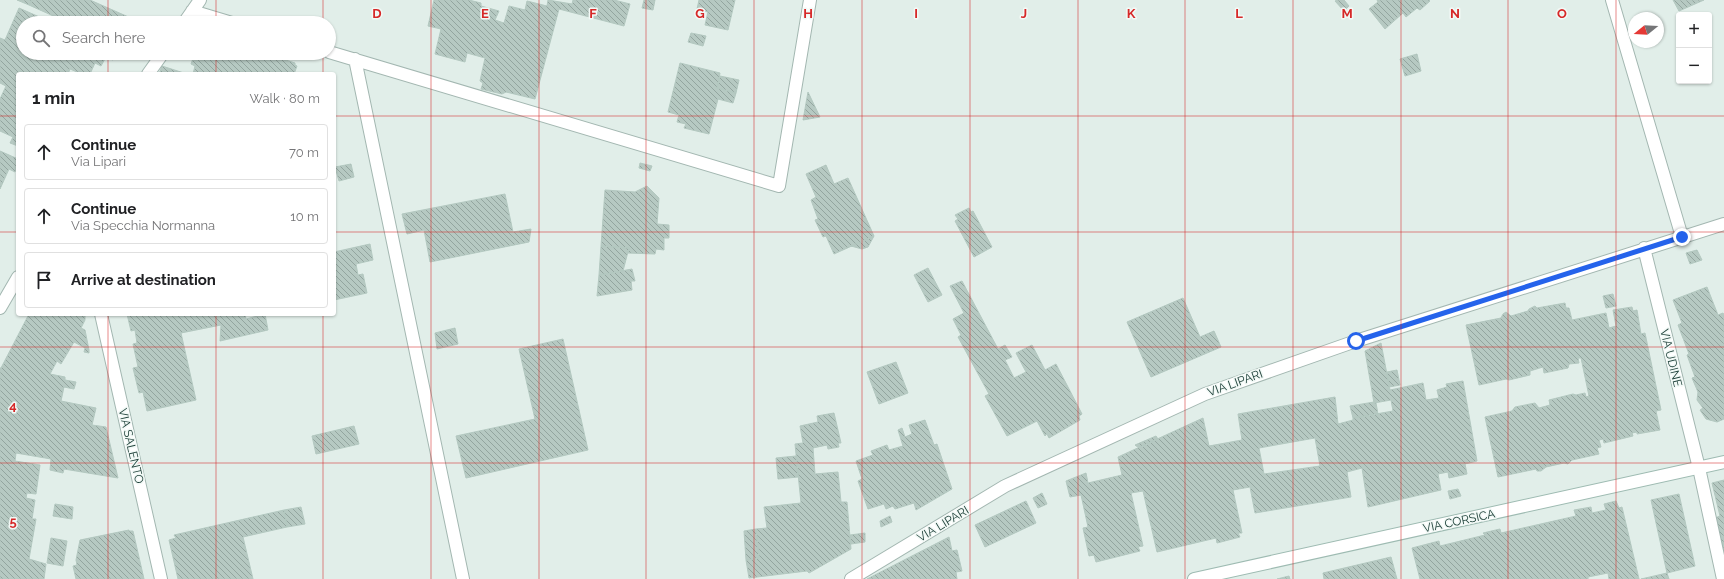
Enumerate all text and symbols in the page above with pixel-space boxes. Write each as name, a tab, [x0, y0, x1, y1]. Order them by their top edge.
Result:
text: D	[372, 6, 382, 21]
text: E	[481, 6, 489, 21]
text: F	[589, 6, 597, 21]
text: G	[695, 6, 705, 21]
text: H	[803, 6, 813, 21]
text: I	[914, 6, 918, 21]
text: J	[1021, 6, 1027, 21]
text: K	[1127, 6, 1136, 21]
text: L	[1235, 6, 1243, 21]
text: M	[1341, 6, 1353, 21]
text: N	[1450, 6, 1460, 21]
text: O	[1557, 6, 1567, 21]
north arrow	[1628, 12, 1664, 48]
map controls	[1676, 12, 1712, 84]
button: +	[1676, 12, 1712, 48]
search box	[16, 16, 336, 60]
icon: search	[30, 27, 52, 49]
text: Search here	[62, 29, 145, 47]
button: −	[1676, 48, 1712, 84]
text: 1 min	[32, 88, 75, 108]
text: Walk · 80 m	[250, 91, 320, 106]
text: Continue	[71, 136, 136, 154]
icon: ahead	[33, 141, 55, 163]
text: 70 m	[289, 145, 319, 160]
text: Via Lipari	[71, 154, 126, 169]
text: Continue	[71, 200, 136, 218]
icon: ahead	[33, 205, 55, 227]
text: 10 m	[290, 209, 319, 224]
text: Via Specchia Normanna	[71, 218, 215, 233]
route end	[1673, 228, 1691, 246]
icon: arrive	[33, 269, 55, 291]
text: Arrive at destination	[71, 271, 216, 289]
street label: VIA UDINE	[1657, 328, 1685, 388]
route start	[1347, 332, 1365, 350]
street label: VIA LIPARI	[1205, 367, 1265, 399]
text: 4	[9, 398, 17, 413]
street label: VIA SALENTO	[116, 407, 146, 485]
street label: VIA LIPARI	[915, 503, 971, 545]
street label: VIA CORSICA	[1422, 507, 1496, 535]
text: 5	[9, 514, 17, 529]

